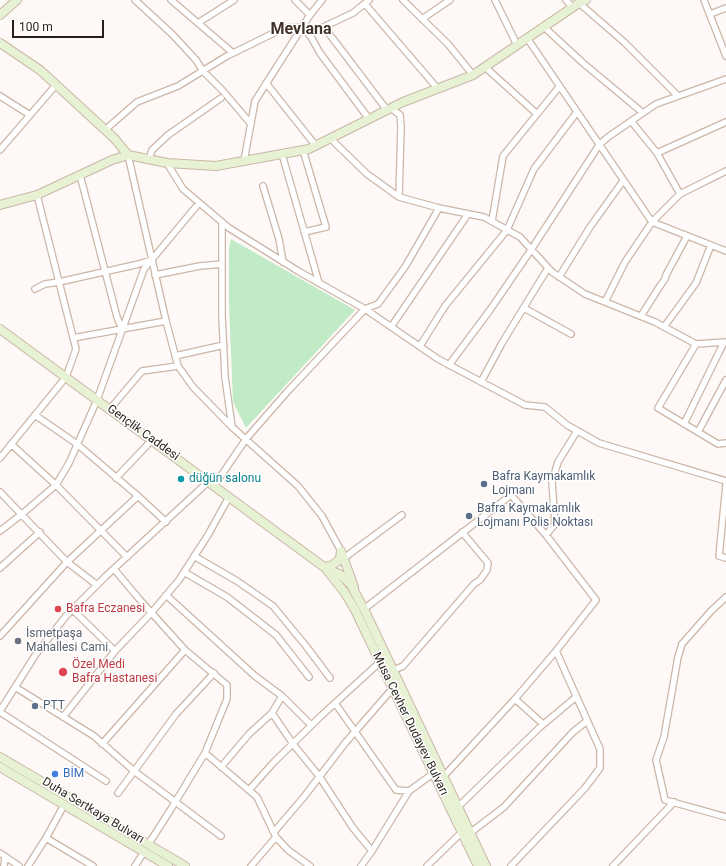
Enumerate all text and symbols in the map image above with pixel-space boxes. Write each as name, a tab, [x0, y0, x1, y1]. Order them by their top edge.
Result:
scale bar	[14, 12, 106, 38]
text: 100 m	[19, 20, 53, 34]
district label: Mevlana	[271, 20, 331, 40]
street label: Gençlik Caddesi	[104, 402, 182, 464]
place label: Bafra Kaymakamlık Lojmanı	[492, 470, 595, 498]
place label: düğün salonu	[189, 472, 261, 486]
marker: düğün salonu	[176, 474, 186, 484]
marker: Bafra Kaymakamlık Lojmanı	[479, 479, 489, 489]
place label: Bafra Kaymakamlık Lojmanı Polis Noktası	[477, 502, 593, 530]
marker: Bafra Kaymakamlık Lojmanı Polis Noktası	[464, 511, 474, 521]
place label: Bafra Eczanesi	[66, 602, 145, 616]
marker: Bafra Eczanesi	[53, 604, 63, 614]
place label: İsmetpaşa Mahallesi Cami	[26, 627, 108, 655]
marker: İsmetpaşa Mahallesi Cami	[13, 636, 23, 646]
street label: Musa Cevher Dudayev Bulvarı	[369, 650, 451, 798]
place label: Özel Medi Bafra Hastanesi	[72, 658, 157, 686]
marker: Özel Medi Bafra Hastanesi	[57, 666, 69, 678]
place label: PTT	[43, 699, 65, 713]
marker: PTT	[30, 701, 40, 711]
place label: BİM	[63, 767, 84, 781]
marker: BİM	[50, 769, 60, 779]
street label: Duha Sertkaya Bulvarı	[39, 775, 147, 847]

